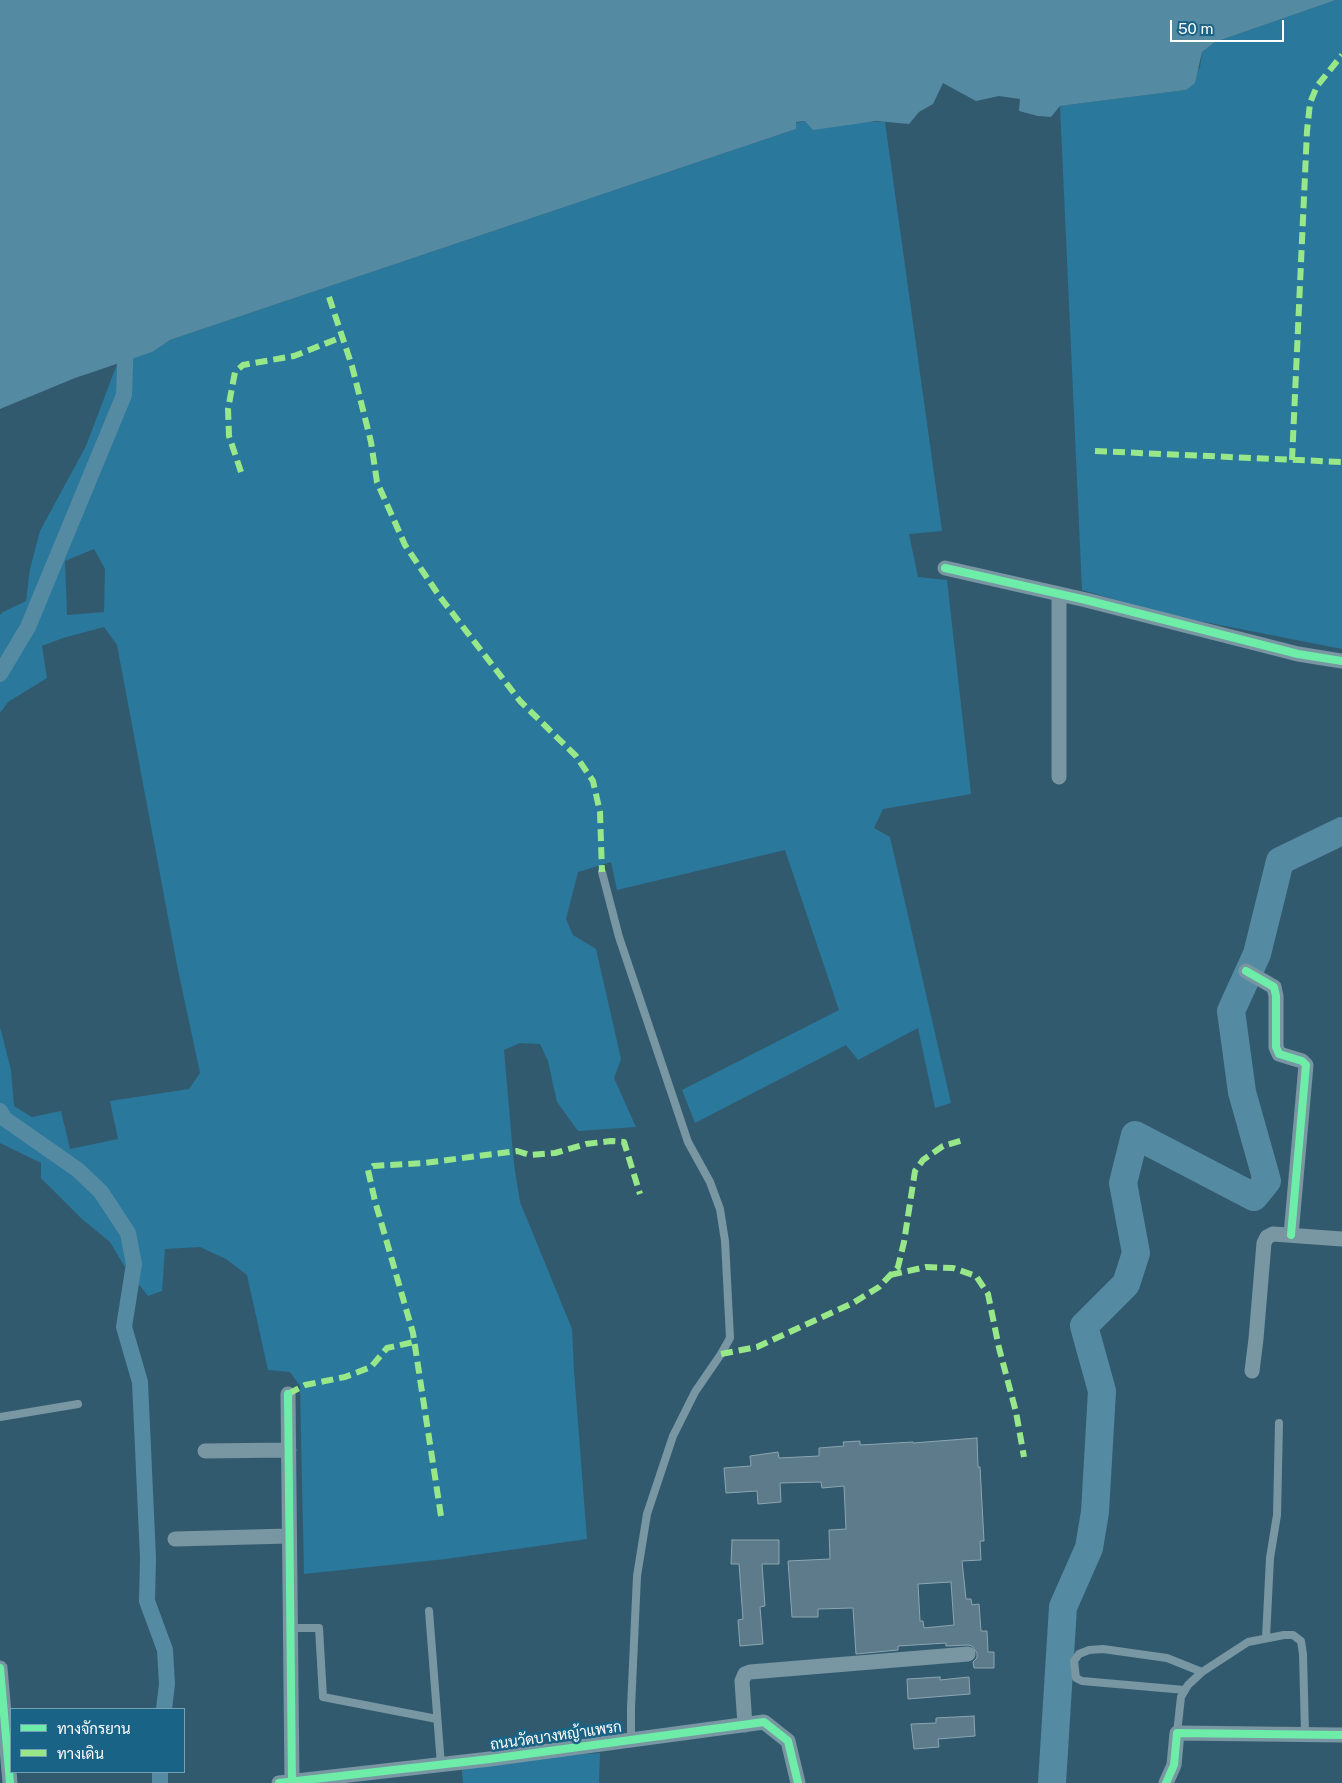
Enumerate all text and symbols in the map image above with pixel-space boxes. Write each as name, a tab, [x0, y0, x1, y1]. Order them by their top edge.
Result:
scale bar	[1172, 10, 1286, 42]
text: 50 m	[1178, 20, 1213, 37]
legend	[10, 1708, 185, 1773]
street label: ถนนวัดบางหญ้าแพรก	[489, 1718, 623, 1754]
text: ทางจักรยาน	[57, 1720, 131, 1737]
text: ทางเดิน	[57, 1745, 104, 1762]

